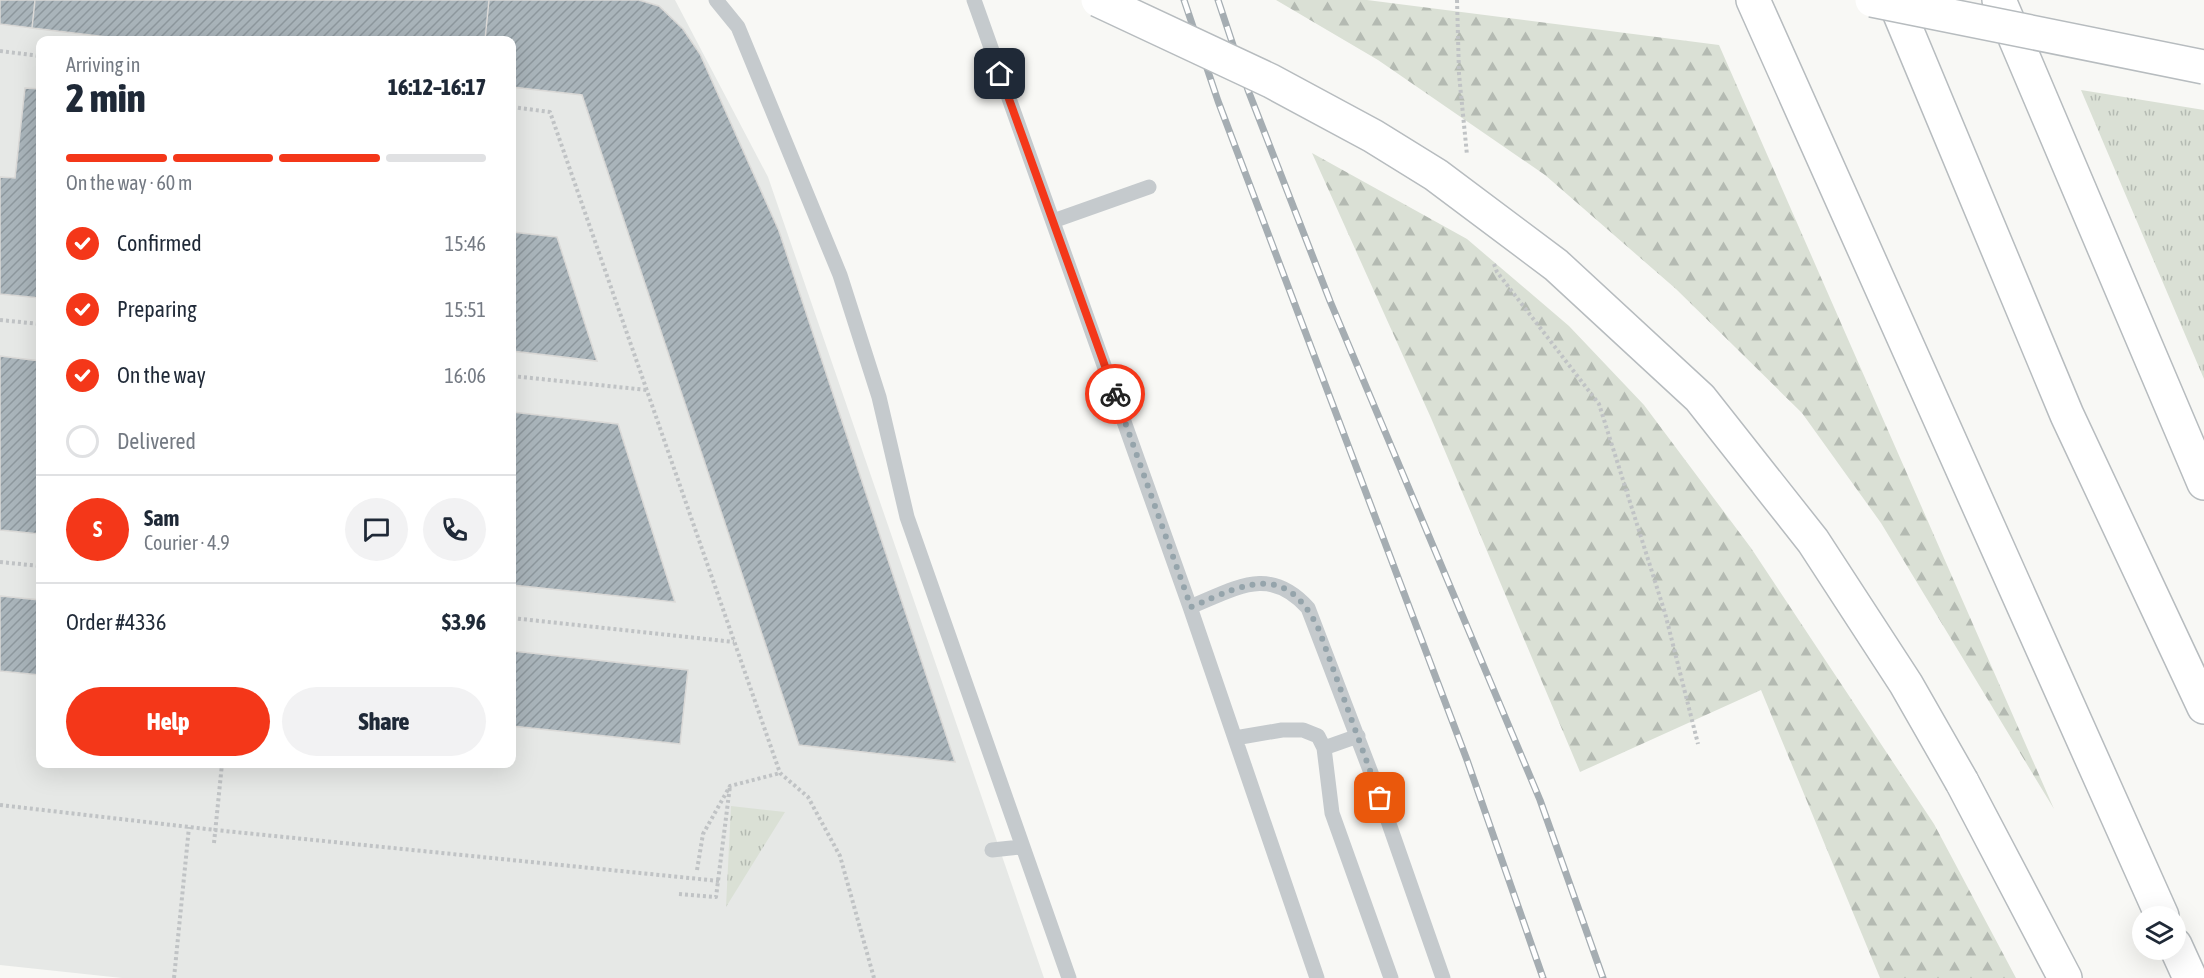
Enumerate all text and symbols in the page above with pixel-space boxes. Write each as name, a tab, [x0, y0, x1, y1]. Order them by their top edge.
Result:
pin	[974, 48, 1025, 99]
text: Arriving in	[66, 53, 140, 76]
icon: home	[983, 57, 1016, 90]
text: 16:12–16:17	[388, 74, 486, 100]
text: 2 min	[66, 76, 146, 120]
text: On the way · 60 m	[66, 171, 192, 194]
icon: check	[66, 227, 99, 260]
text: Confirmed	[117, 230, 202, 256]
text: 15:46	[445, 232, 486, 255]
icon: check	[66, 293, 99, 326]
text: Preparing	[117, 296, 197, 322]
text: 15:51	[445, 298, 486, 321]
icon: check	[66, 359, 99, 392]
text: On the way	[117, 362, 206, 388]
text: 16:06	[444, 364, 486, 387]
courier	[1085, 364, 1145, 424]
icon: bike	[1099, 378, 1132, 411]
text: Delivered	[117, 428, 196, 454]
button: chat	[345, 498, 408, 561]
button: phone	[423, 498, 486, 561]
text: Sam	[144, 505, 179, 531]
text: S	[93, 516, 102, 542]
text: Courier · 4.9	[144, 531, 230, 554]
text: Order #4336	[66, 609, 166, 635]
text: $3.96	[442, 609, 486, 635]
button: Help	[66, 687, 270, 756]
button: Share	[282, 687, 486, 756]
pin	[1354, 772, 1405, 823]
icon: bag	[1363, 781, 1396, 814]
map controls	[2132, 906, 2186, 960]
button: layers	[2132, 906, 2186, 960]

